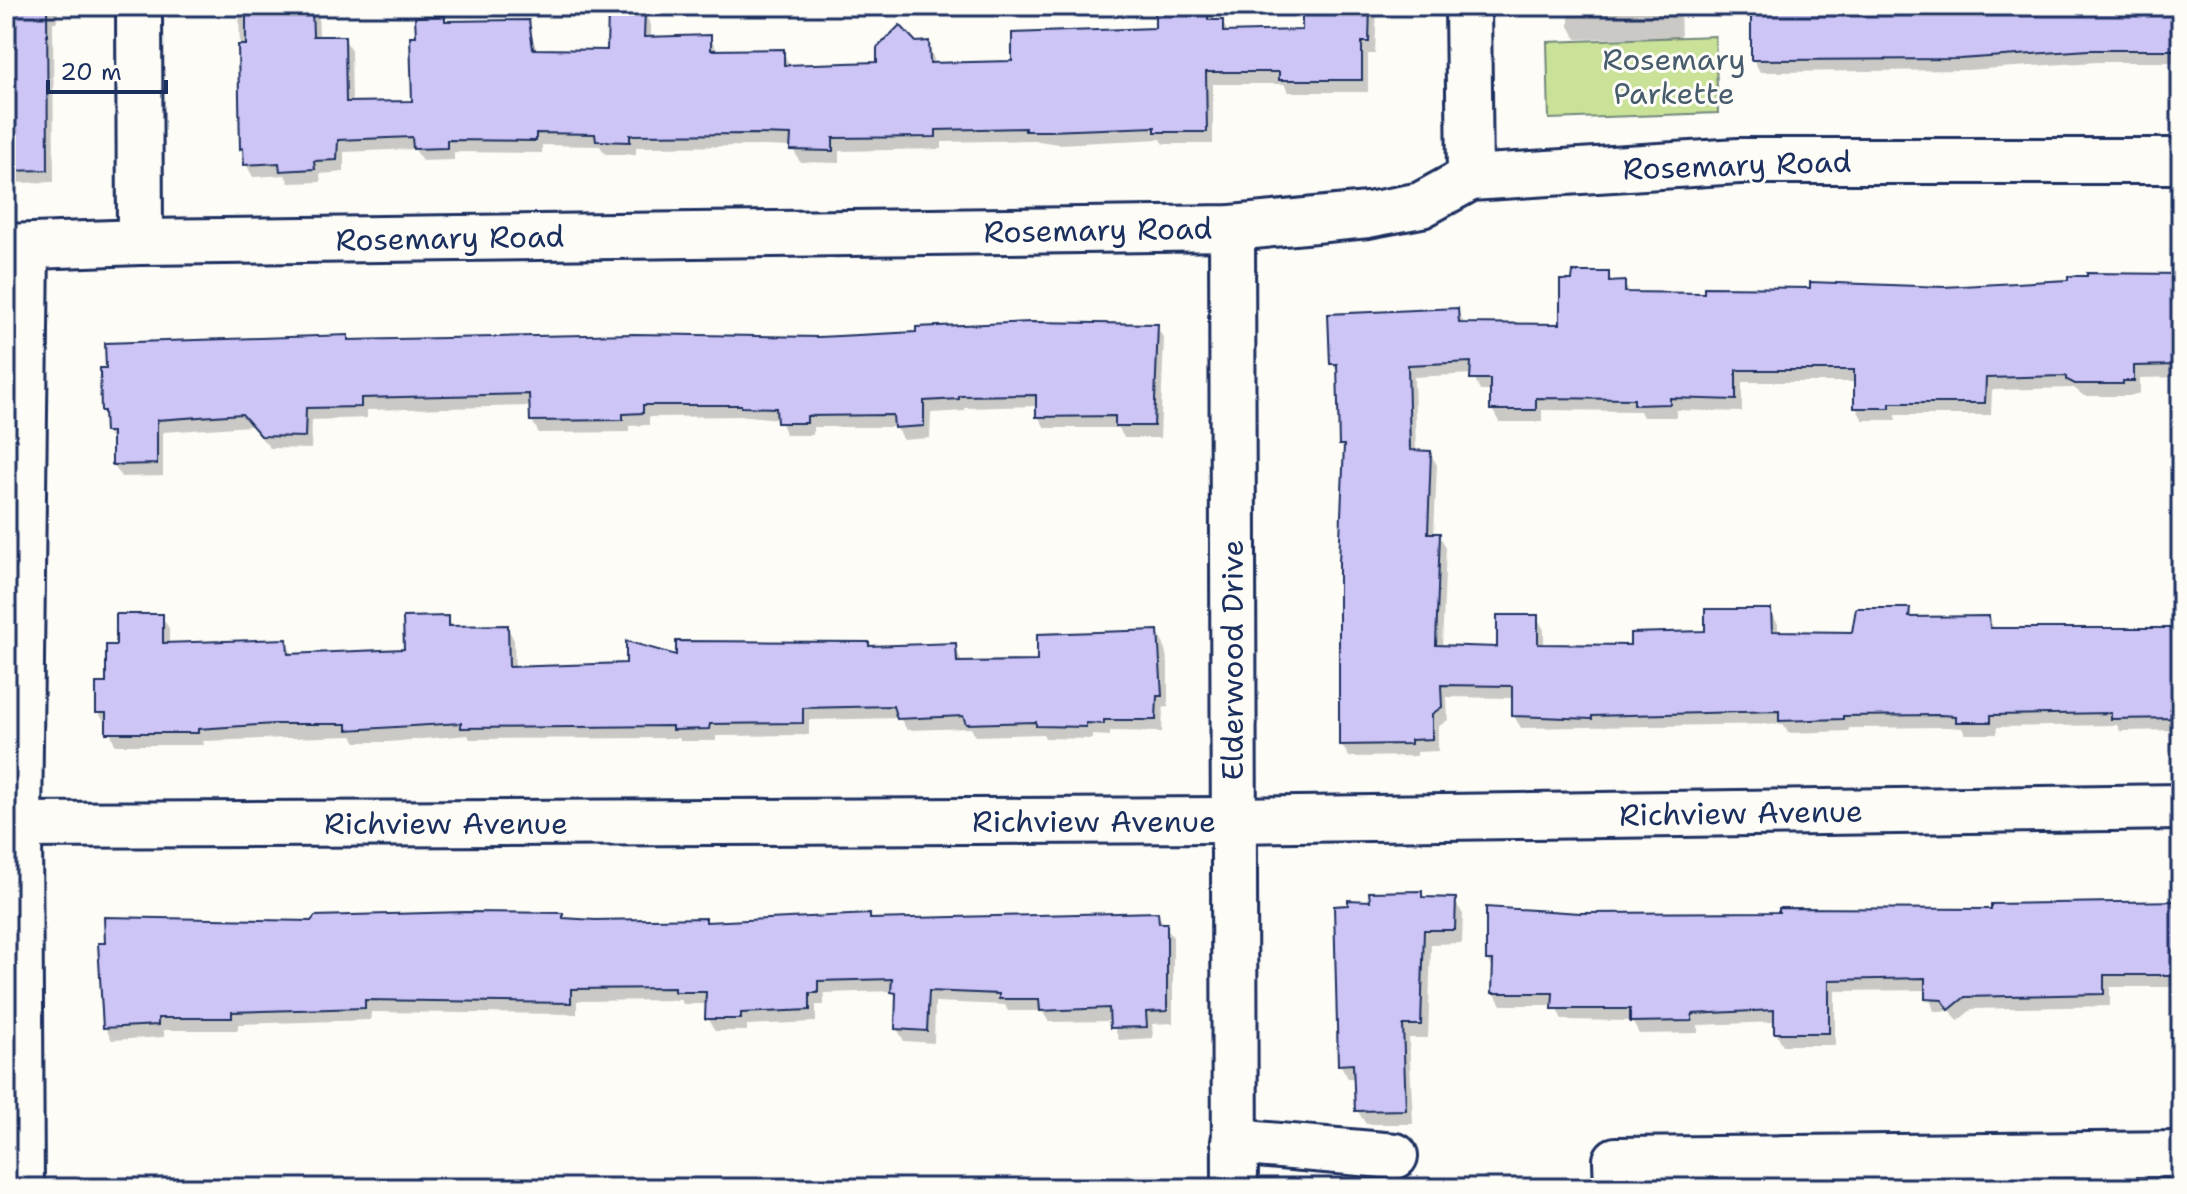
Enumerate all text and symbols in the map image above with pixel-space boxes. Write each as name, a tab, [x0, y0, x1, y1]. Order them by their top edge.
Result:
park label: Rosemary Parkette	[1602, 39, 1746, 114]
scale bar	[48, 44, 166, 94]
text: 20 m	[60, 56, 122, 88]
street label: Rosemary Road	[1622, 141, 1852, 189]
street label: Rosemary Road	[983, 208, 1213, 252]
street label: Rosemary Road	[335, 216, 565, 260]
street label: Elderwood Drive	[1212, 540, 1253, 780]
street label: Richview Avenue	[1619, 790, 1863, 836]
street label: Richview Avenue	[972, 801, 1216, 842]
street label: Richview Avenue	[324, 803, 568, 844]

